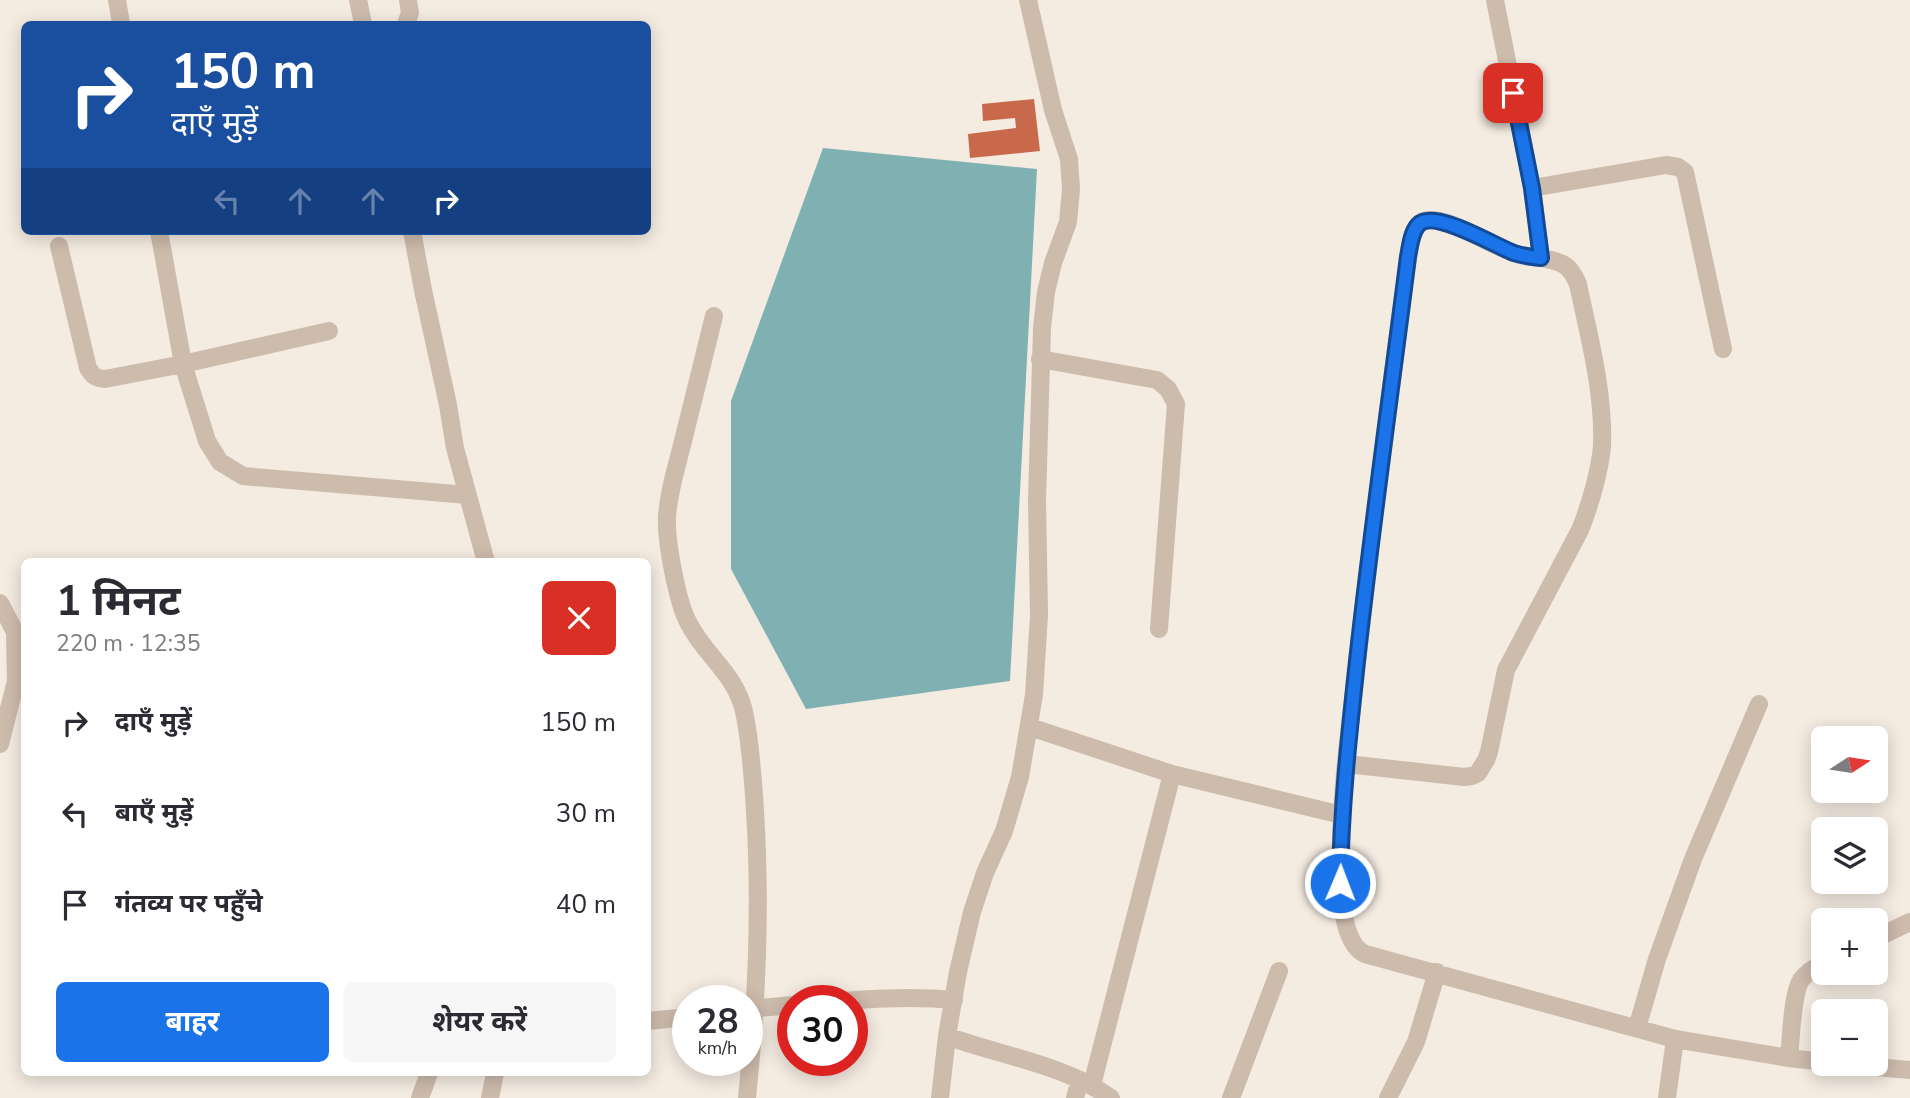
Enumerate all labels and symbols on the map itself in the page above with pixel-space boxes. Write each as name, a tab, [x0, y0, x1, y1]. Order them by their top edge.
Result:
pin	[1483, 63, 1543, 123]
north arrow	[1811, 726, 1888, 803]
position arrow	[1303, 846, 1377, 920]
speed limit sign: 30	[777, 985, 868, 1076]

